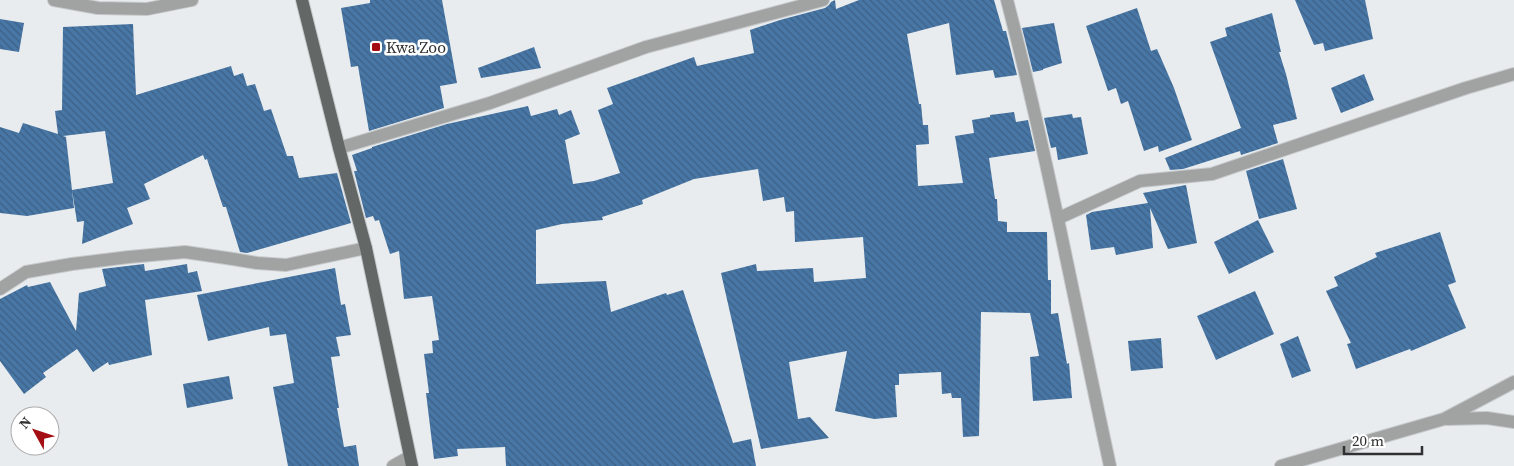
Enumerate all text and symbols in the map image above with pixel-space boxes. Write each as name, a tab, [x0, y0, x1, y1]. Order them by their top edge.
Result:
place label: Kwa Zoo	[386, 36, 446, 58]
marker: Kwa Zoo	[370, 41, 382, 53]
north arrow	[10, 406, 60, 456]
text: N	[14, 412, 36, 433]
scale bar	[1344, 424, 1422, 456]
text: 20 m	[1352, 430, 1384, 451]

